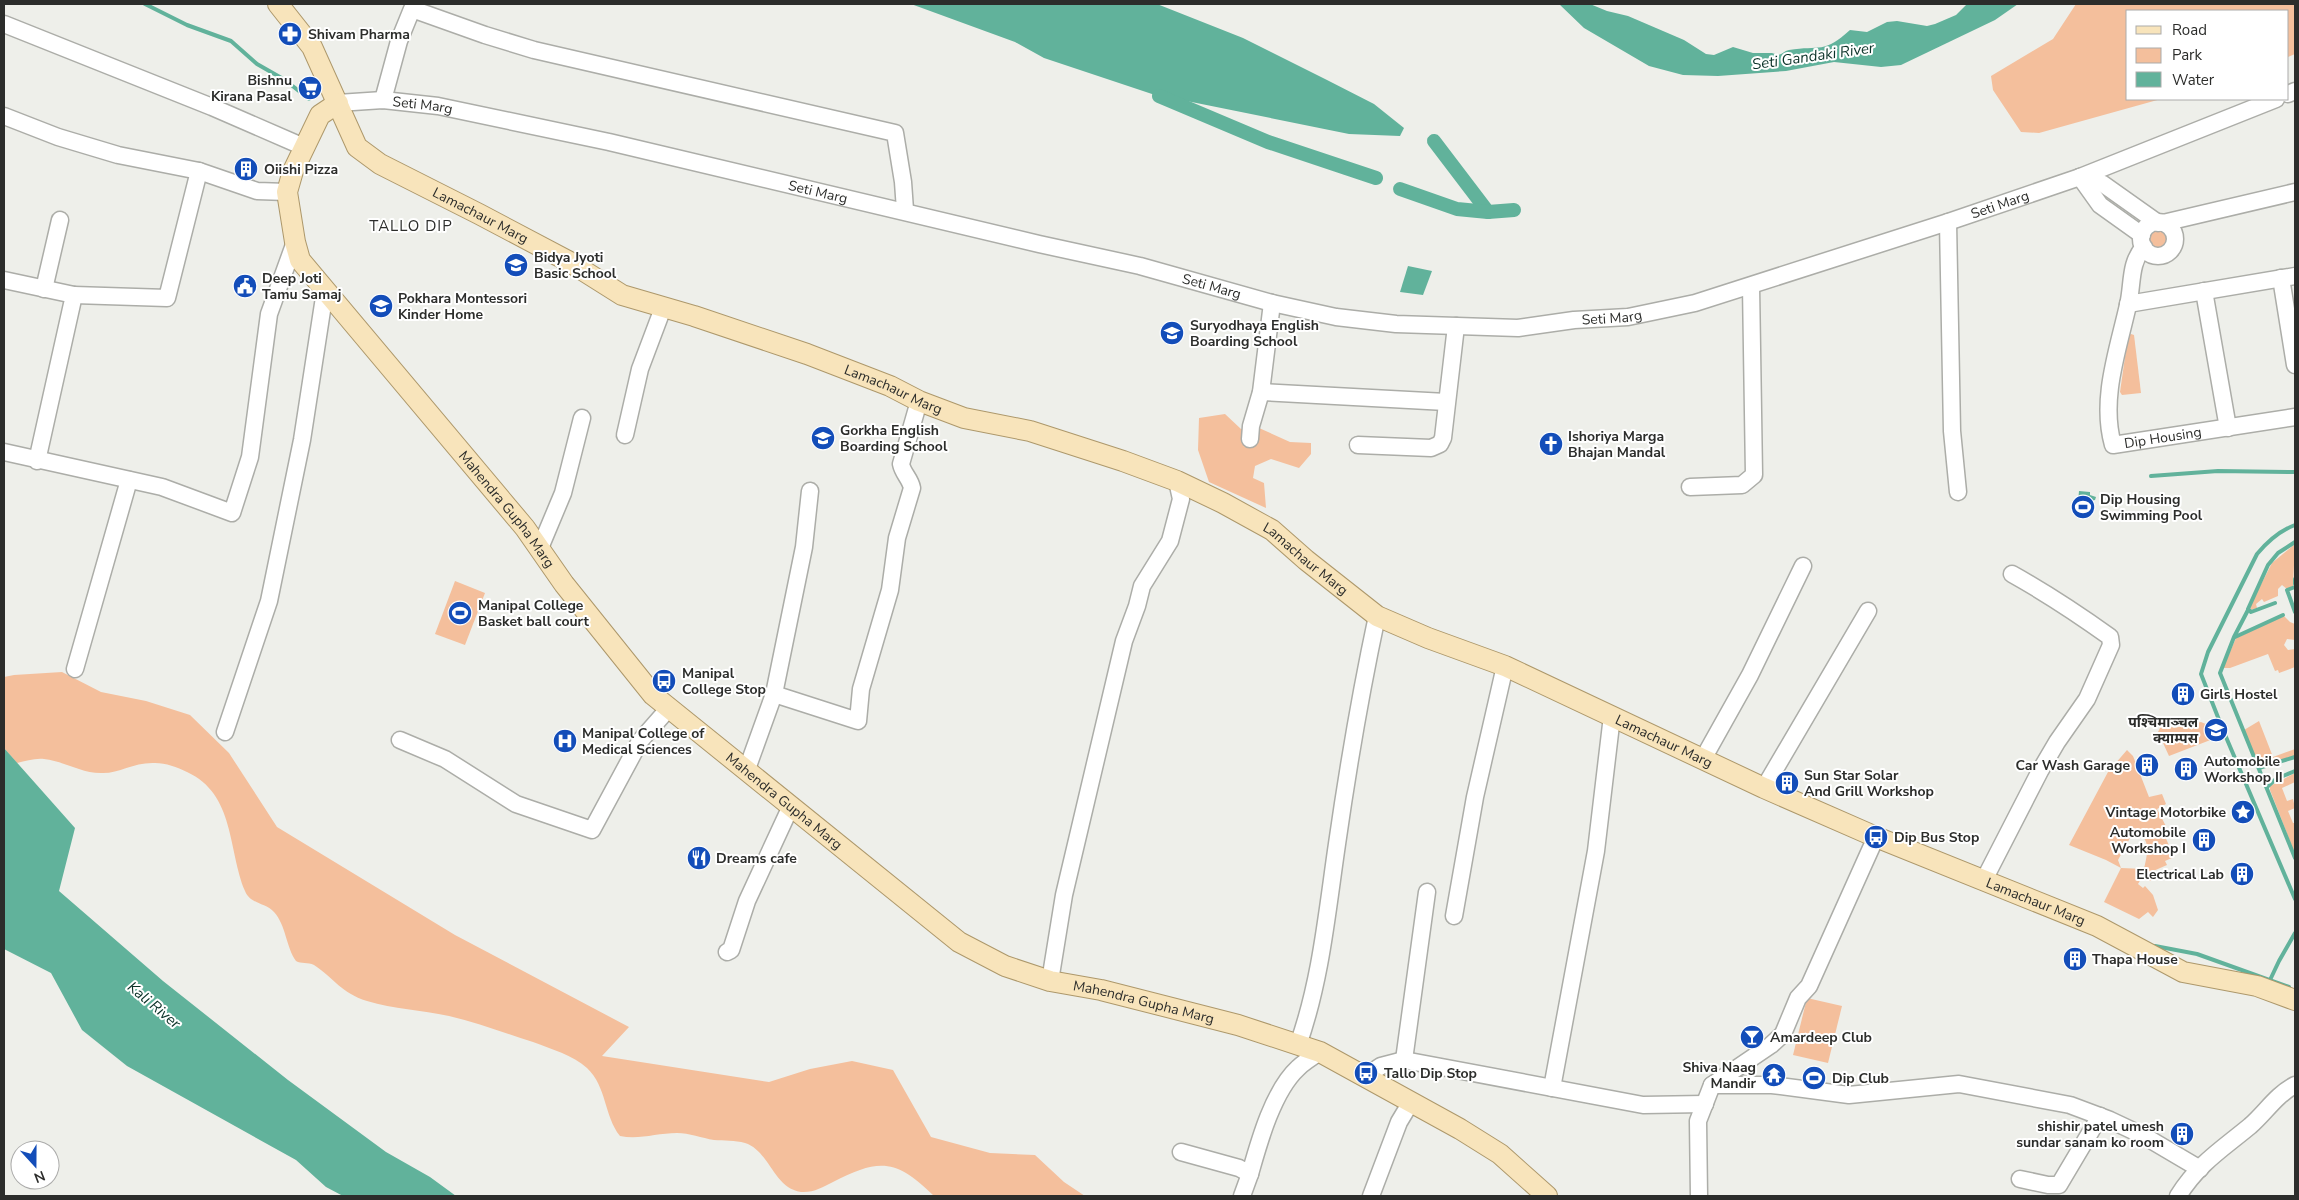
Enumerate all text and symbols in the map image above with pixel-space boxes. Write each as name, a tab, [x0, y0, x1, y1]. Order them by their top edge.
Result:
legend	[2126, 10, 2289, 100]
text: Road	[2172, 20, 2207, 40]
pharmacy icon: Shivam Pharma	[277, 21, 303, 47]
place label: Shivam Pharma	[308, 25, 410, 44]
water label: Seti Gandaki River	[1751, 37, 1876, 74]
text: Park	[2172, 45, 2202, 65]
text: Water	[2172, 70, 2215, 90]
place label: Bishnu Kirana Pasal	[211, 71, 293, 106]
supermarket icon: Bishnu Kirana Pasal	[297, 75, 323, 101]
street label: Seti Marg	[392, 92, 454, 118]
building icon: Oiishi Pizza	[233, 156, 259, 182]
place label: Oiishi Pizza	[264, 160, 338, 179]
street label: Seti Marg	[786, 175, 850, 208]
street label: Lamachaur Marg	[429, 183, 532, 248]
street label: Seti Marg	[1968, 186, 2031, 223]
district label: TALLO DIP	[369, 216, 453, 236]
place label: Bidya Jyoti Basic School	[534, 248, 617, 283]
school or university icon: Bidya Jyoti Basic School	[503, 252, 529, 278]
place label: Deep Joti Tamu Samaj	[262, 269, 341, 304]
street label: Seti Marg	[1180, 269, 1243, 303]
public building icon: Deep Joti Tamu Samaj	[232, 273, 258, 299]
place label: Pokhara Montessori Kinder Home	[398, 289, 527, 324]
school or university icon: Pokhara Montessori Kinder Home	[368, 293, 394, 319]
street label: Seti Marg	[1581, 305, 1644, 329]
place label: Suryodhaya English Boarding School	[1190, 316, 1319, 351]
school or university icon: Suryodhaya English Boarding School	[1159, 320, 1185, 346]
street label: Lamachaur Marg	[842, 360, 945, 419]
place label: Gorkha English Boarding School	[840, 421, 948, 456]
street label: Dip Housing	[2123, 422, 2203, 453]
school or university icon: Gorkha English Boarding School	[810, 425, 836, 451]
place label: Ishoriya Marga Bhajan Mandal	[1568, 427, 1666, 462]
church icon: Ishoriya Marga Bhajan Mandal	[1538, 431, 1564, 457]
street label: Mahendra Gupha Marg	[455, 447, 559, 572]
place label: Dip Housing Swimming Pool	[2100, 490, 2203, 525]
sports icon: Dip Housing Swimming Pool	[2070, 494, 2096, 520]
street label: Lamachaur Marg	[1260, 518, 1352, 599]
place label: Manipal College Basket ball court	[478, 596, 589, 631]
sports icon: Manipal College Basket ball court	[447, 600, 473, 626]
place label: Manipal College Stop	[682, 664, 766, 699]
bus stop icon: Manipal College Stop	[651, 668, 677, 694]
building icon: Girls Hostel	[2170, 681, 2196, 707]
place label: Girls Hostel	[2200, 685, 2278, 704]
street label: Lamachaur Marg	[1612, 710, 1716, 772]
place label: पश्‍चिमाञ्‍चल क्याम्पस	[2128, 713, 2199, 748]
school or university icon: पश्‍चिमाञ्‍चल क्याम्पस	[2203, 717, 2229, 743]
place label: Manipal College of Medical Sciences	[582, 724, 705, 759]
hospital icon: Manipal College of Medical Sciences	[552, 728, 578, 754]
street label: Mahendra Gupha Marg	[722, 748, 846, 854]
building icon: Car Wash Garage	[2134, 752, 2160, 778]
place label: Automobile Workshop II	[2204, 752, 2283, 787]
place label: Car Wash Garage	[2016, 756, 2130, 775]
building icon: Automobile Workshop II	[2173, 756, 2199, 782]
place label: Sun Star Solar And Grill Workshop	[1804, 766, 1934, 801]
building icon: Sun Star Solar And Grill Workshop	[1774, 770, 1800, 796]
place icon: Vintage Motorbike	[2230, 799, 2256, 825]
place label: Vintage Motorbike	[2104, 803, 2226, 822]
place label: Automobile Workshop I	[2110, 823, 2186, 858]
bus stop icon: Dip Bus Stop	[1863, 824, 1889, 850]
building icon: Automobile Workshop I	[2191, 827, 2217, 853]
place label: Dip Bus Stop	[1894, 828, 1979, 847]
restaurant icon: Dreams cafe	[686, 845, 712, 871]
place label: Dreams cafe	[716, 849, 797, 868]
building icon: Electrical Lab	[2229, 861, 2255, 887]
place label: Electrical Lab	[2136, 865, 2224, 884]
street label: Lamachaur Marg	[1983, 873, 2088, 930]
building icon: Thapa House	[2062, 946, 2088, 972]
place label: Thapa House	[2092, 950, 2178, 969]
street label: Mahendra Gupha Marg	[1072, 976, 1216, 1028]
water label: Kali River	[123, 977, 185, 1033]
bar icon: Amardeep Club	[1739, 1024, 1765, 1050]
place label: Amardeep Club	[1770, 1028, 1872, 1047]
place label: Shiva Naag Mandir	[1682, 1058, 1757, 1093]
bus stop icon: Tallo Dip Stop	[1353, 1060, 1379, 1086]
temple icon: Shiva Naag Mandir	[1761, 1062, 1787, 1088]
place label: Tallo Dip Stop	[1384, 1064, 1477, 1083]
sports icon: Dip Club	[1801, 1065, 1827, 1091]
place label: Dip Club	[1832, 1069, 1889, 1088]
place label: shishir patel umesh sundar sanam ko room	[2016, 1117, 2164, 1152]
building icon: shishir patel umesh sundar sanam ko room	[2169, 1121, 2195, 1147]
north arrow	[10, 1140, 60, 1190]
text: N	[31, 1166, 48, 1187]

